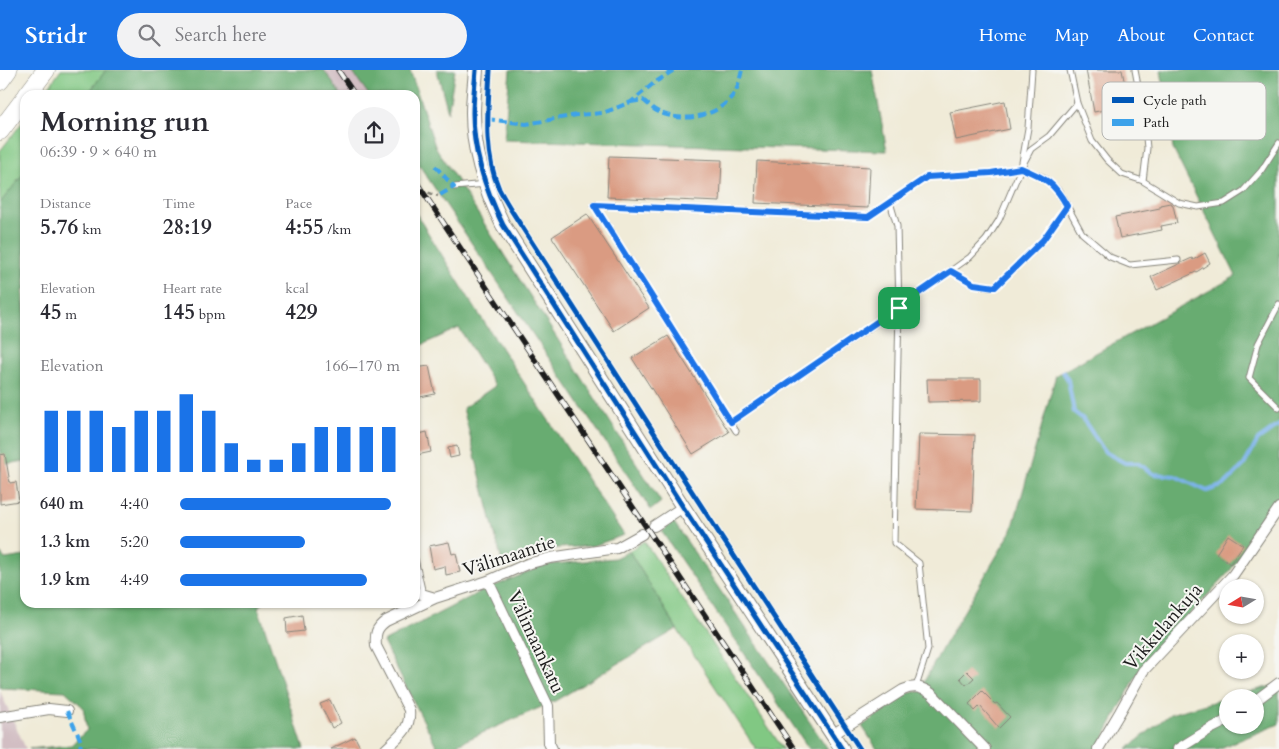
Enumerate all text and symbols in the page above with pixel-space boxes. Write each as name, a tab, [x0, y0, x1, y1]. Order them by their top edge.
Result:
search box	[117, 13, 467, 58]
text: Stridr	[25, 19, 87, 52]
icon: search	[135, 21, 163, 49]
text: Search here	[175, 22, 267, 48]
text: Home	[979, 23, 1027, 48]
text: Map	[1055, 23, 1089, 48]
text: About	[1117, 23, 1165, 48]
text: Contact	[1193, 23, 1254, 48]
legend	[1102, 82, 1266, 140]
text: Cycle path	[1143, 91, 1207, 110]
text: Morning run	[40, 103, 209, 141]
button: share	[348, 107, 400, 159]
text: Path	[1143, 113, 1170, 132]
text: 06:39 · 9 × 640 m	[40, 141, 157, 163]
text: Distance	[40, 194, 91, 213]
text: Time	[163, 194, 195, 213]
text: Pace	[285, 194, 312, 213]
text: 5.76	[40, 213, 78, 242]
text: 28:19	[163, 213, 212, 242]
text: 4:55	[285, 213, 324, 242]
text: km	[78, 220, 101, 239]
text: /km	[324, 220, 351, 239]
text: Elevation	[40, 279, 96, 298]
text: Heart rate	[163, 279, 222, 298]
text: kcal	[285, 279, 309, 298]
pin	[878, 287, 920, 329]
icon: arrive	[885, 294, 913, 322]
text: 45	[40, 298, 62, 327]
text: 145	[163, 298, 195, 327]
text: 429	[285, 298, 318, 327]
text: m	[62, 305, 77, 324]
text: bpm	[195, 305, 226, 324]
text: Elevation	[40, 355, 104, 377]
text: 166–170 m	[324, 355, 400, 377]
text: 640 m	[40, 493, 84, 515]
text: 4:40	[120, 493, 149, 515]
street label: Välimaantie	[459, 529, 559, 583]
text: 1.3 km	[40, 531, 90, 553]
text: 5:20	[120, 531, 149, 553]
text: 1.9 km	[40, 569, 90, 591]
text: 4:49	[120, 569, 149, 591]
street label: Vikkulankuja	[1118, 578, 1208, 676]
north arrow	[1219, 579, 1264, 624]
map controls	[1219, 579, 1264, 734]
street label: Välimaankatu	[501, 586, 571, 698]
button: +	[1219, 634, 1264, 679]
button: −	[1219, 689, 1264, 734]

